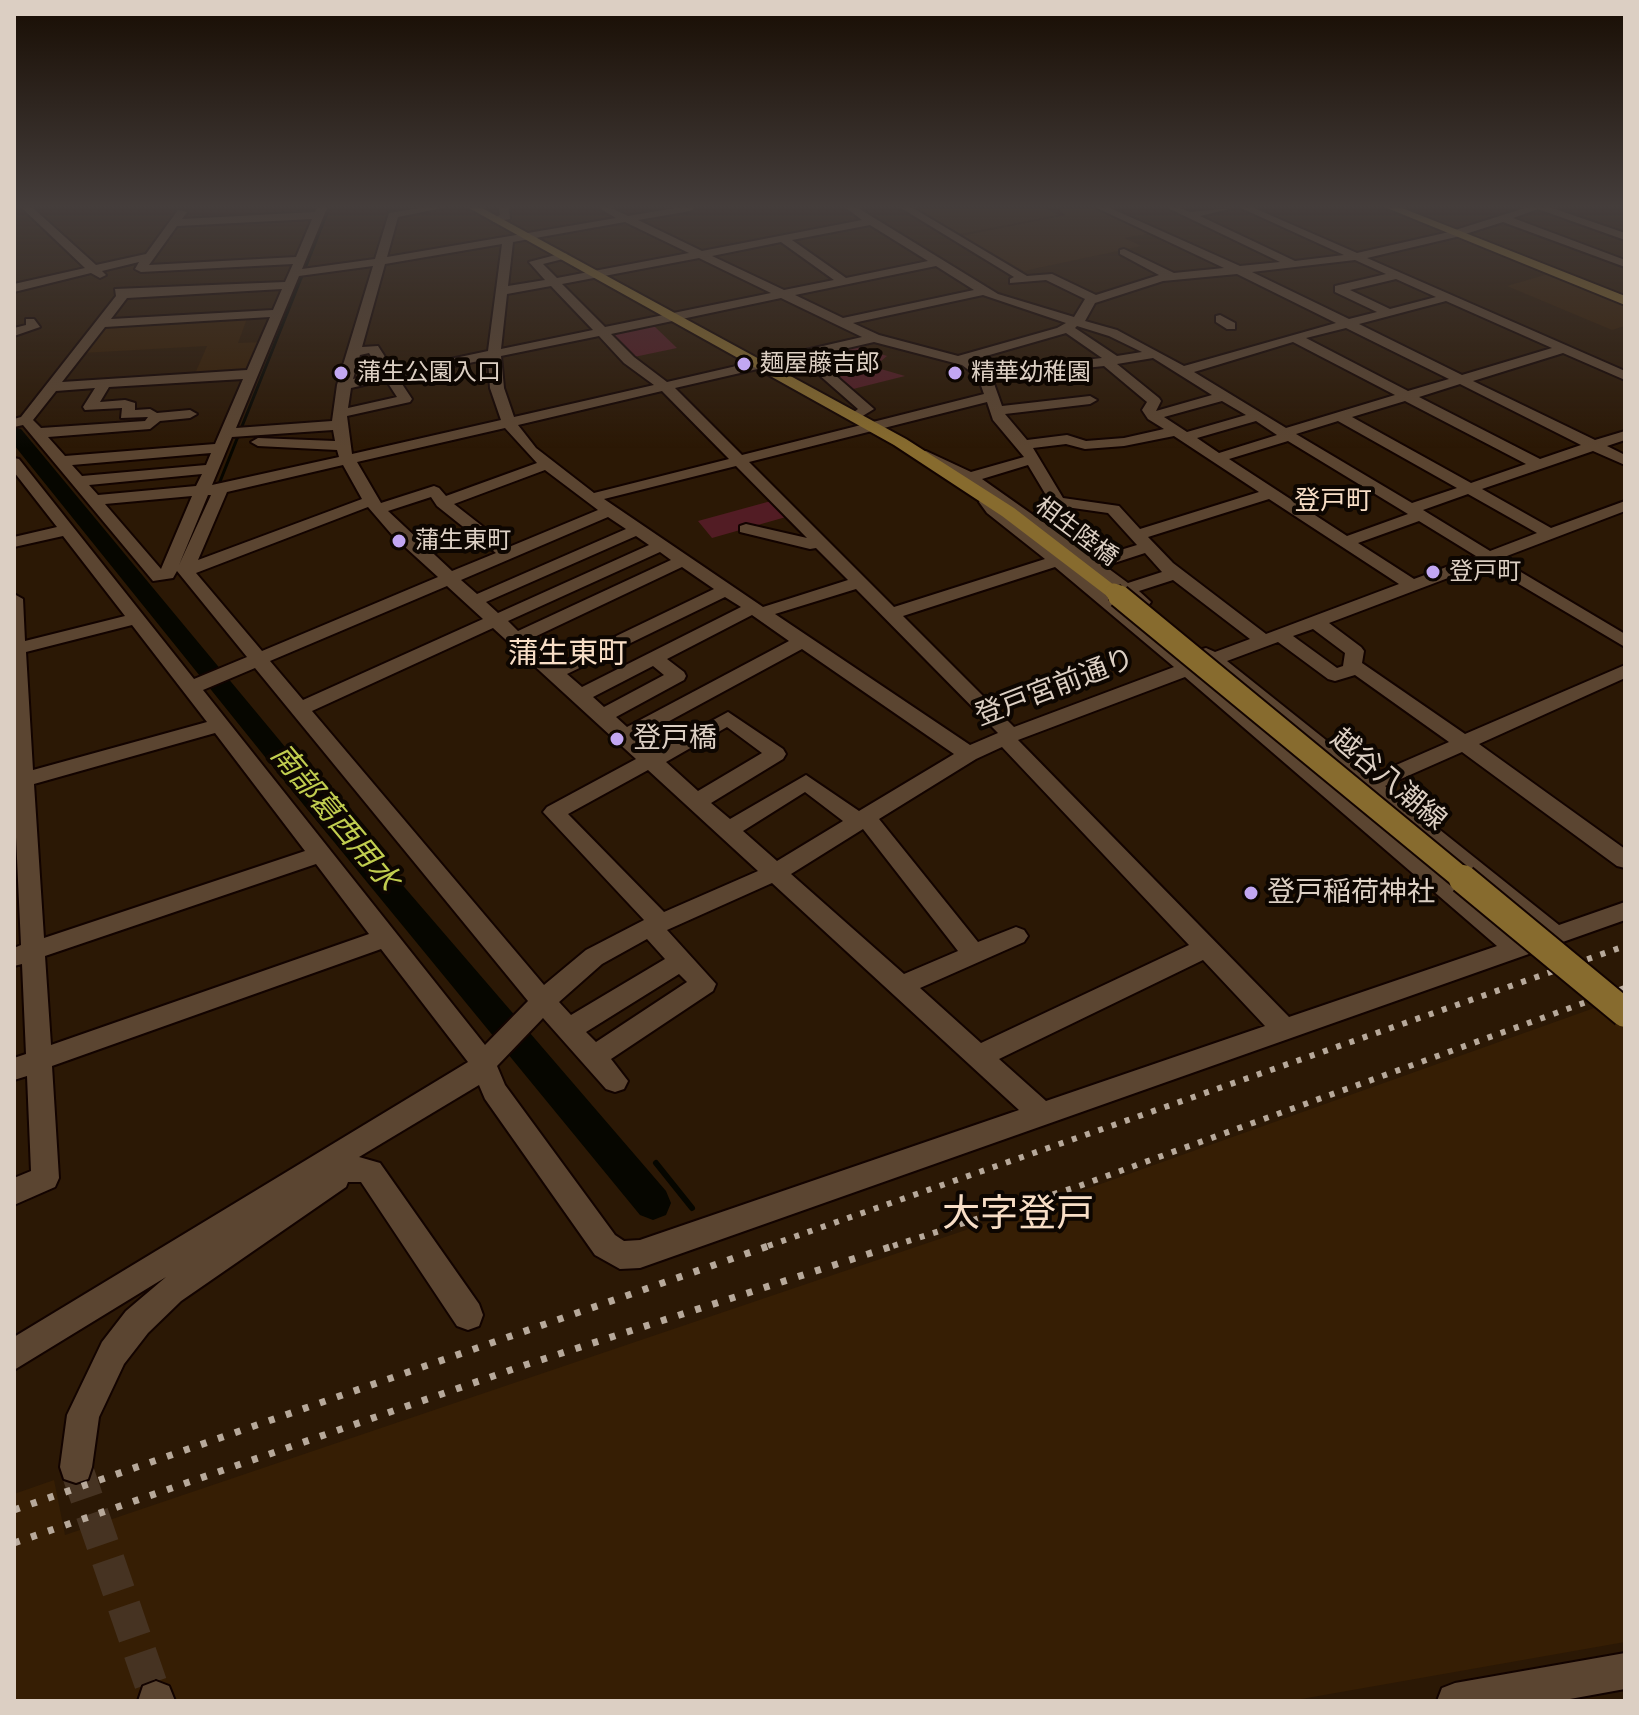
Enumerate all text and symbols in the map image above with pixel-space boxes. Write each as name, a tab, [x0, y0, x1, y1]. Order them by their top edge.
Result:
place label: 麺屋藤吉郎	[760, 350, 880, 378]
marker: 麺屋藤吉郎	[735, 355, 753, 373]
place label: 蒲生公園入口	[357, 359, 501, 387]
place label: 精華幼稚園	[971, 359, 1091, 387]
marker: 蒲生公園入口	[332, 364, 350, 382]
marker: 精華幼稚園	[946, 364, 964, 382]
district label: 登戸町	[1294, 486, 1372, 518]
street label: 相生陸橋	[1029, 492, 1123, 572]
place label: 蒲生東町	[415, 527, 511, 555]
marker: 蒲生東町	[390, 532, 408, 550]
place label: 登戸町	[1449, 558, 1521, 586]
marker: 登戸町	[1424, 563, 1442, 581]
district label: 蒲生東町	[508, 637, 628, 673]
street label: 登戸宮前通り	[971, 642, 1139, 734]
place label: 登戸橋	[633, 722, 717, 756]
street label: 越谷八潮線	[1324, 722, 1452, 838]
marker: 登戸橋	[608, 730, 626, 748]
water label: 南部葛西用水	[262, 737, 406, 899]
place label: 登戸稲荷神社	[1267, 876, 1435, 910]
marker: 登戸稲荷神社	[1242, 884, 1260, 902]
district label: 大字登戸	[942, 1192, 1094, 1238]

